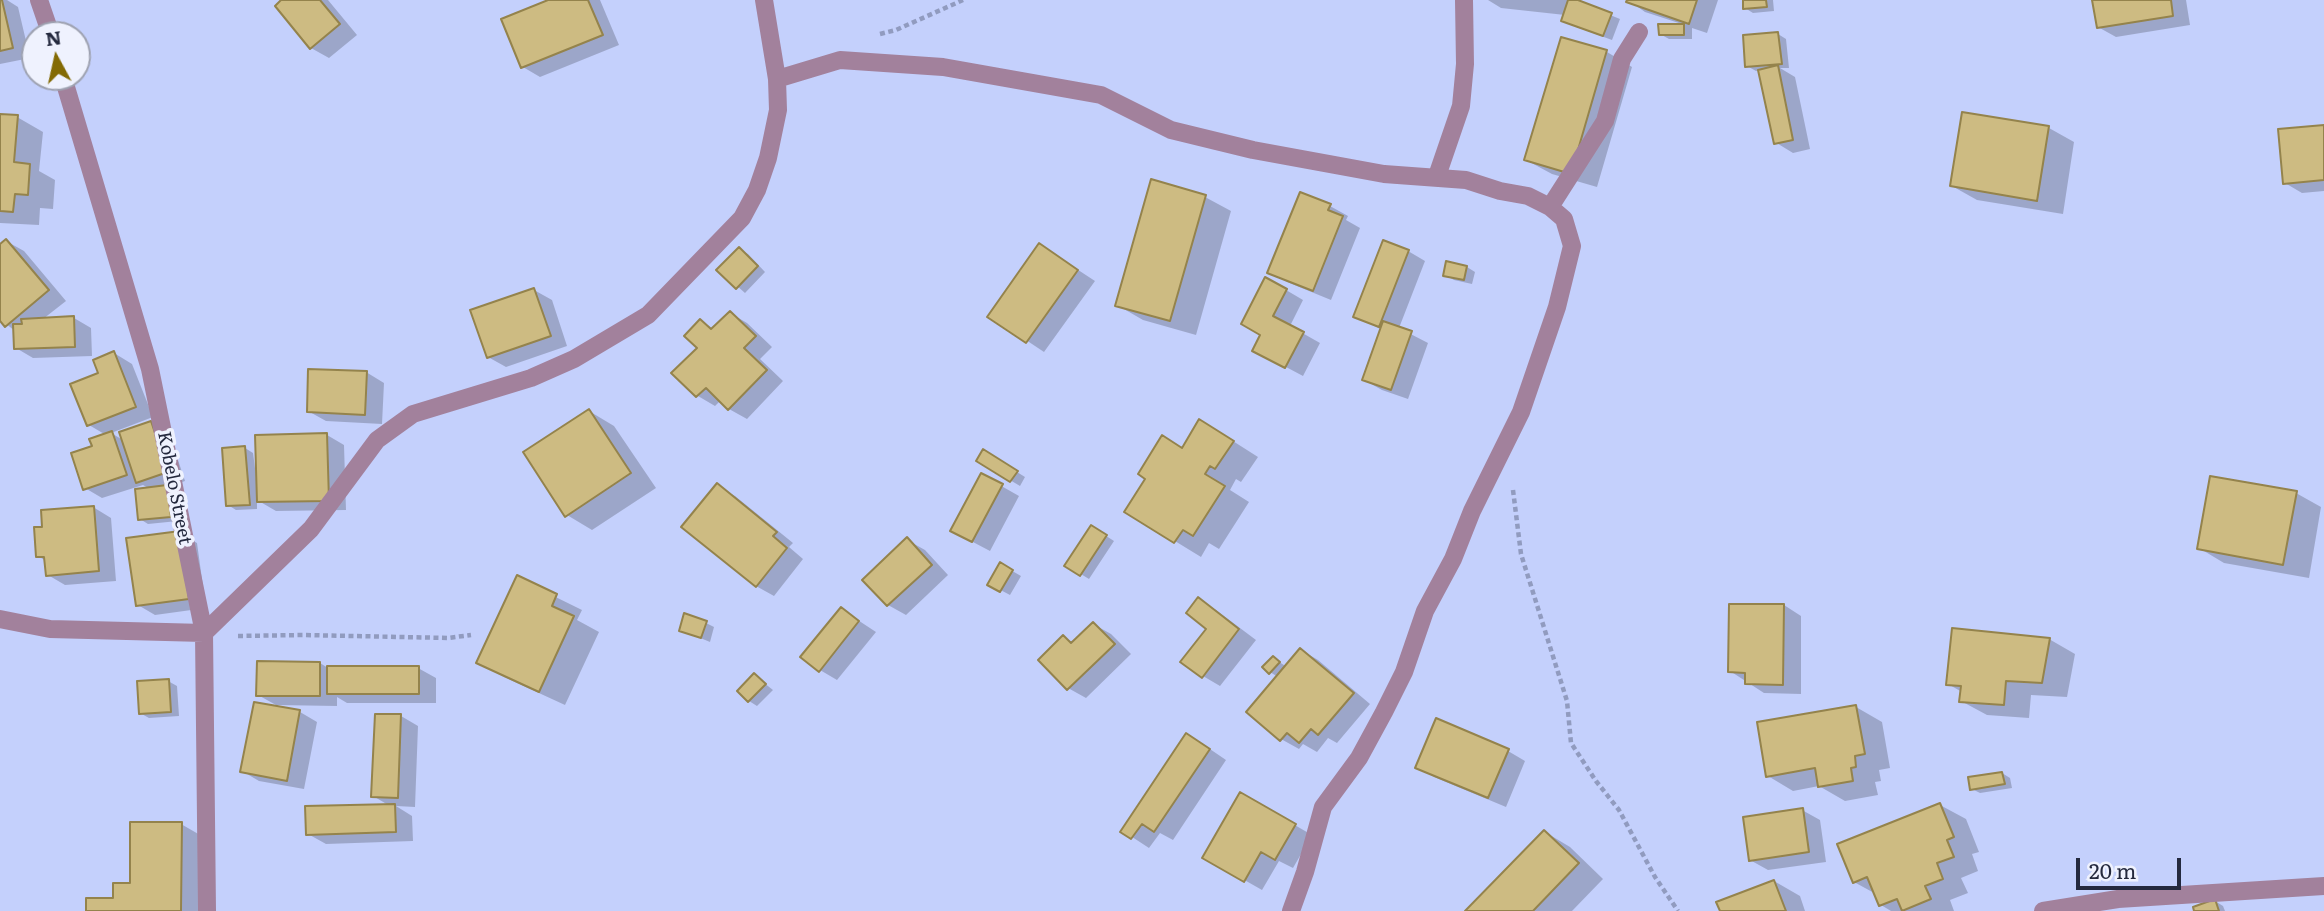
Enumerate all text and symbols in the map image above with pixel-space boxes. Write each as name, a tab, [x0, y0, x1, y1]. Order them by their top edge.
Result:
north arrow	[21, 21, 91, 91]
text: N	[44, 22, 63, 52]
street label: Kobelo Street	[152, 430, 196, 546]
scale bar	[2079, 844, 2184, 888]
text: 20 m	[2089, 854, 2136, 885]

